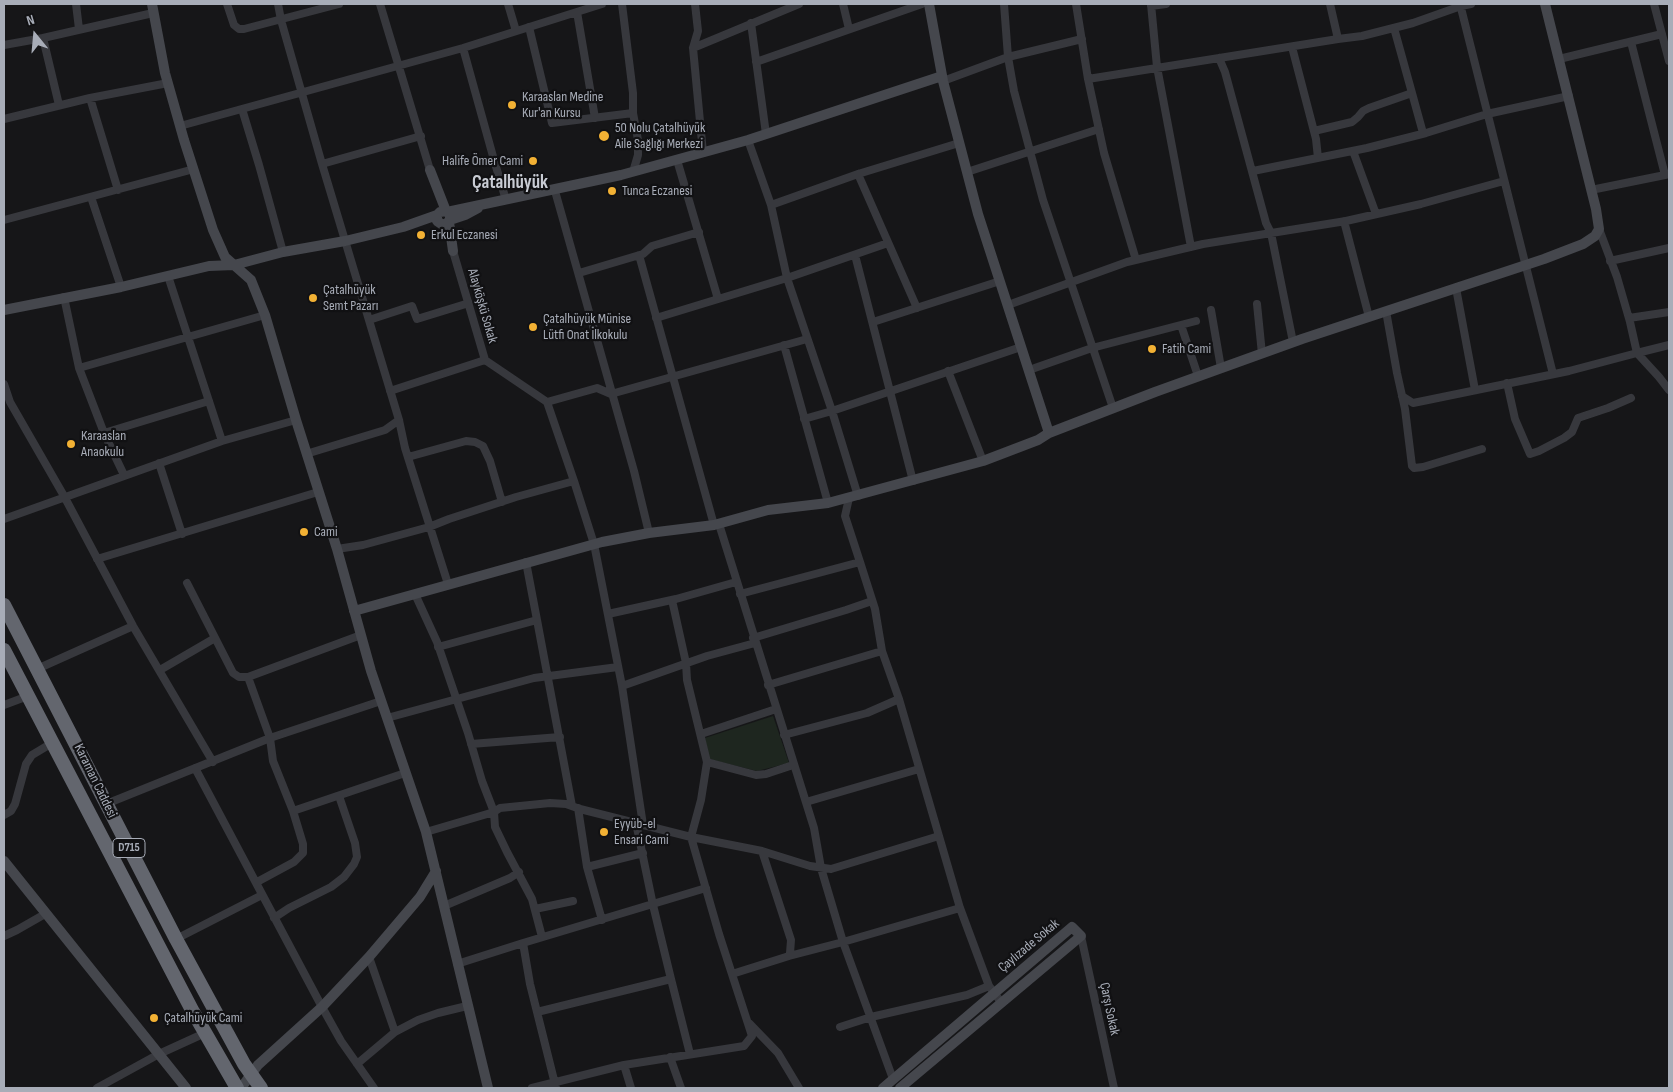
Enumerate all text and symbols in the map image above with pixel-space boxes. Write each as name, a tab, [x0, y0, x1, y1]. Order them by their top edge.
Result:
north arrow	[10, 10, 60, 60]
text: N	[24, 11, 37, 29]
place label: Karaaslan Medine Kur'an Kursu	[522, 89, 603, 121]
marker: Karaaslan Medine Kur'an Kursu	[506, 99, 518, 111]
place label: 50 Nolu Çatalhüyük Aile Sağlığı Merkezi	[615, 120, 705, 152]
marker: 50 Nolu Çatalhüyük Aile Sağlığı Merkezi	[597, 129, 611, 143]
place label: Halife Ömer Cami	[442, 153, 523, 169]
marker: Halife Ömer Cami	[527, 155, 539, 167]
district label: Çatalhüyük	[472, 172, 548, 194]
place label: Tunca Eczanesi	[622, 183, 692, 199]
marker: Tunca Eczanesi	[606, 185, 618, 197]
place label: Erkul Eczanesi	[431, 227, 498, 243]
marker: Erkul Eczanesi	[415, 229, 427, 241]
street label: Alayköşkü Sokak	[463, 267, 501, 345]
place label: Çatalhüyük Semt Pazarı	[323, 282, 378, 314]
marker: Çatalhüyük Semt Pazarı	[307, 292, 319, 304]
place label: Çatalhüyük Münise Lütfi Onat İlkokulu	[543, 311, 631, 344]
marker: Çatalhüyük Münise Lütfi Onat İlkokulu	[527, 321, 539, 333]
place label: Fatih Cami	[1162, 341, 1211, 357]
marker: Fatih Cami	[1146, 343, 1158, 355]
place label: Karaaslan Anaokulu	[81, 428, 126, 461]
marker: Karaaslan Anaokulu	[65, 438, 77, 450]
place label: Cami	[314, 524, 338, 540]
marker: Cami	[298, 526, 310, 538]
street label: Karaman Caddesi	[70, 741, 120, 821]
place label: Eyyüb-el Ensari Cami	[614, 816, 669, 849]
marker: Eyyüb-el Ensari Cami	[598, 826, 610, 838]
road number: D715	[113, 838, 145, 858]
street label: Çaylızade Sokak	[995, 916, 1063, 976]
street label: Çarşı Sokak	[1095, 981, 1123, 1037]
place label: Çatalhüyük Cami	[164, 1010, 242, 1026]
marker: Çatalhüyük Cami	[148, 1012, 160, 1024]

